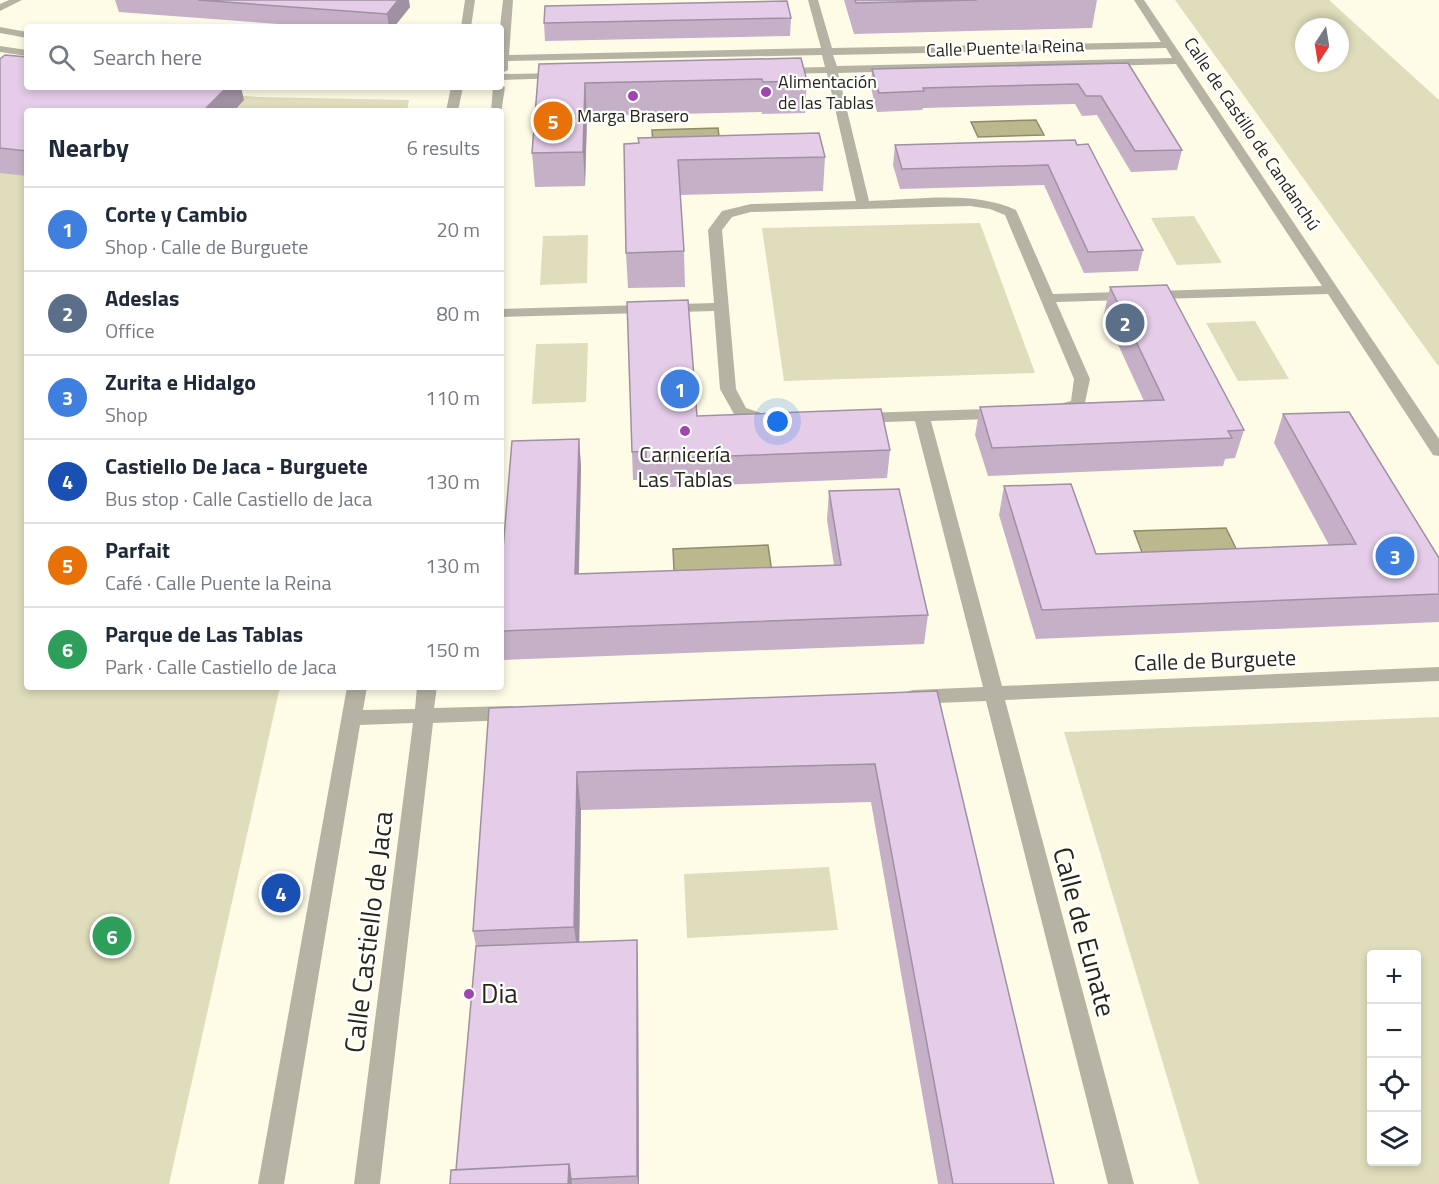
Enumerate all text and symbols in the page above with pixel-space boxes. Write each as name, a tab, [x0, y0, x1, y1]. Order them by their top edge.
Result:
north arrow	[1295, 18, 1349, 72]
search box	[24, 24, 504, 90]
street label: Calle Puente la Reina	[925, 31, 1085, 64]
street label: Calle de Castillo de Candanchú	[1177, 32, 1327, 236]
text: Search here	[93, 40, 202, 74]
icon: search	[45, 41, 78, 74]
place label: Alimentación de las Tablas	[778, 68, 877, 116]
marker: Alimentación de las Tablas	[759, 85, 773, 99]
marker: Marga Brasero	[626, 89, 640, 103]
pin: 5	[534, 98, 572, 144]
place label: Marga Brasero	[577, 102, 689, 129]
text: Nearby	[48, 128, 129, 167]
text: 6 results	[407, 132, 480, 163]
text: Corte y Cambio	[105, 197, 248, 231]
text: 1	[62, 214, 73, 245]
text: 20 m	[436, 214, 480, 245]
text: Shop · Calle de Burguete	[105, 231, 308, 262]
text: Adeslas	[105, 281, 179, 315]
text: 2	[62, 298, 73, 329]
text: 80 m	[436, 298, 480, 329]
pin: 2	[1106, 300, 1144, 346]
text: Office	[105, 315, 155, 346]
text: Zurita e Hidalgo	[105, 365, 256, 399]
pin: 1	[660, 366, 700, 412]
text: 3	[62, 382, 73, 413]
text: 110 m	[425, 382, 480, 413]
text: Shop	[105, 399, 148, 430]
your location	[763, 407, 792, 436]
marker: Carnicería Las Tablas	[678, 424, 692, 438]
place label: Carnicería Las Tablas	[637, 437, 733, 496]
text: Castiello De Jaca - Burguete	[105, 449, 368, 483]
text: 4	[62, 466, 73, 497]
text: 130 m	[425, 466, 480, 497]
text: Bus stop · Calle Castiello de Jaca	[105, 483, 372, 514]
text: Parfait	[105, 533, 170, 567]
pin: 3	[1376, 534, 1414, 578]
text: 5	[62, 550, 73, 581]
text: 130 m	[425, 550, 480, 581]
text: Café · Calle Puente la Reina	[105, 567, 331, 598]
text: Parque de Las Tablas	[105, 617, 303, 651]
text: 6	[62, 634, 73, 665]
text: 150 m	[425, 634, 480, 665]
street label: Calle de Burguete	[1133, 640, 1297, 680]
text: Park · Calle Castiello de Jaca	[105, 651, 337, 682]
street label: Calle Castiello de Jaca	[332, 808, 403, 1055]
street label: Calle de Eunate	[1043, 842, 1128, 1021]
pin: 4	[262, 870, 300, 916]
pin: 6	[92, 914, 132, 958]
map controls	[1367, 950, 1421, 1166]
button: +	[1367, 950, 1421, 1004]
place label: Dia	[481, 972, 518, 1013]
marker: Dia	[462, 987, 476, 1001]
button: −	[1367, 1004, 1421, 1058]
button: locate	[1367, 1058, 1421, 1112]
button: layers	[1367, 1112, 1421, 1166]

